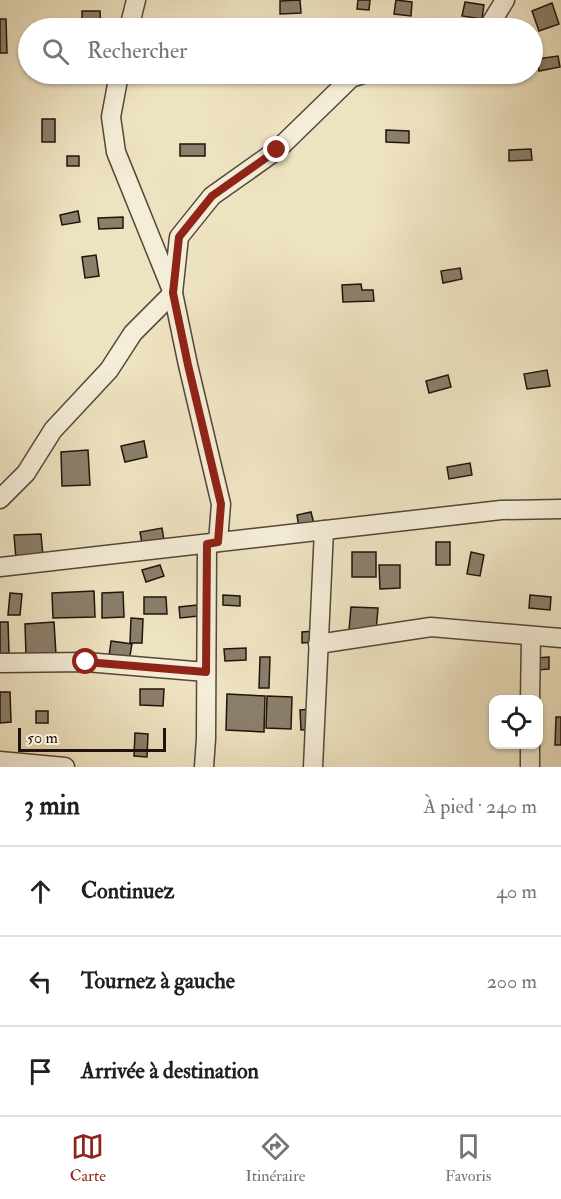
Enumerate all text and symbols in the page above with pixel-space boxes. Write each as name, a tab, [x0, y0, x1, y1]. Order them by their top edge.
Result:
search box	[18, 18, 543, 84]
icon: search	[39, 35, 72, 68]
text: Rechercher	[87, 37, 187, 65]
route end	[263, 136, 289, 162]
route start	[72, 648, 98, 674]
map controls	[489, 695, 543, 749]
button: locate	[489, 695, 543, 749]
scale bar	[18, 725, 166, 752]
text: 50 m	[27, 728, 58, 748]
text: 3 min	[24, 790, 80, 822]
text: À pied · 240 m	[423, 794, 537, 819]
icon: ahead	[24, 875, 57, 908]
text: Continuez	[81, 877, 174, 905]
text: 40 m	[496, 879, 537, 904]
icon: left	[24, 965, 57, 998]
text: Tournez à gauche	[81, 967, 235, 995]
text: 200 m	[487, 969, 537, 994]
icon: arrive	[24, 1055, 57, 1088]
text: Arrivée à destination	[81, 1057, 259, 1085]
tab: Carte	[70, 1130, 106, 1186]
tab: Itinéraire	[245, 1130, 305, 1186]
tab: Favoris	[445, 1130, 491, 1186]

